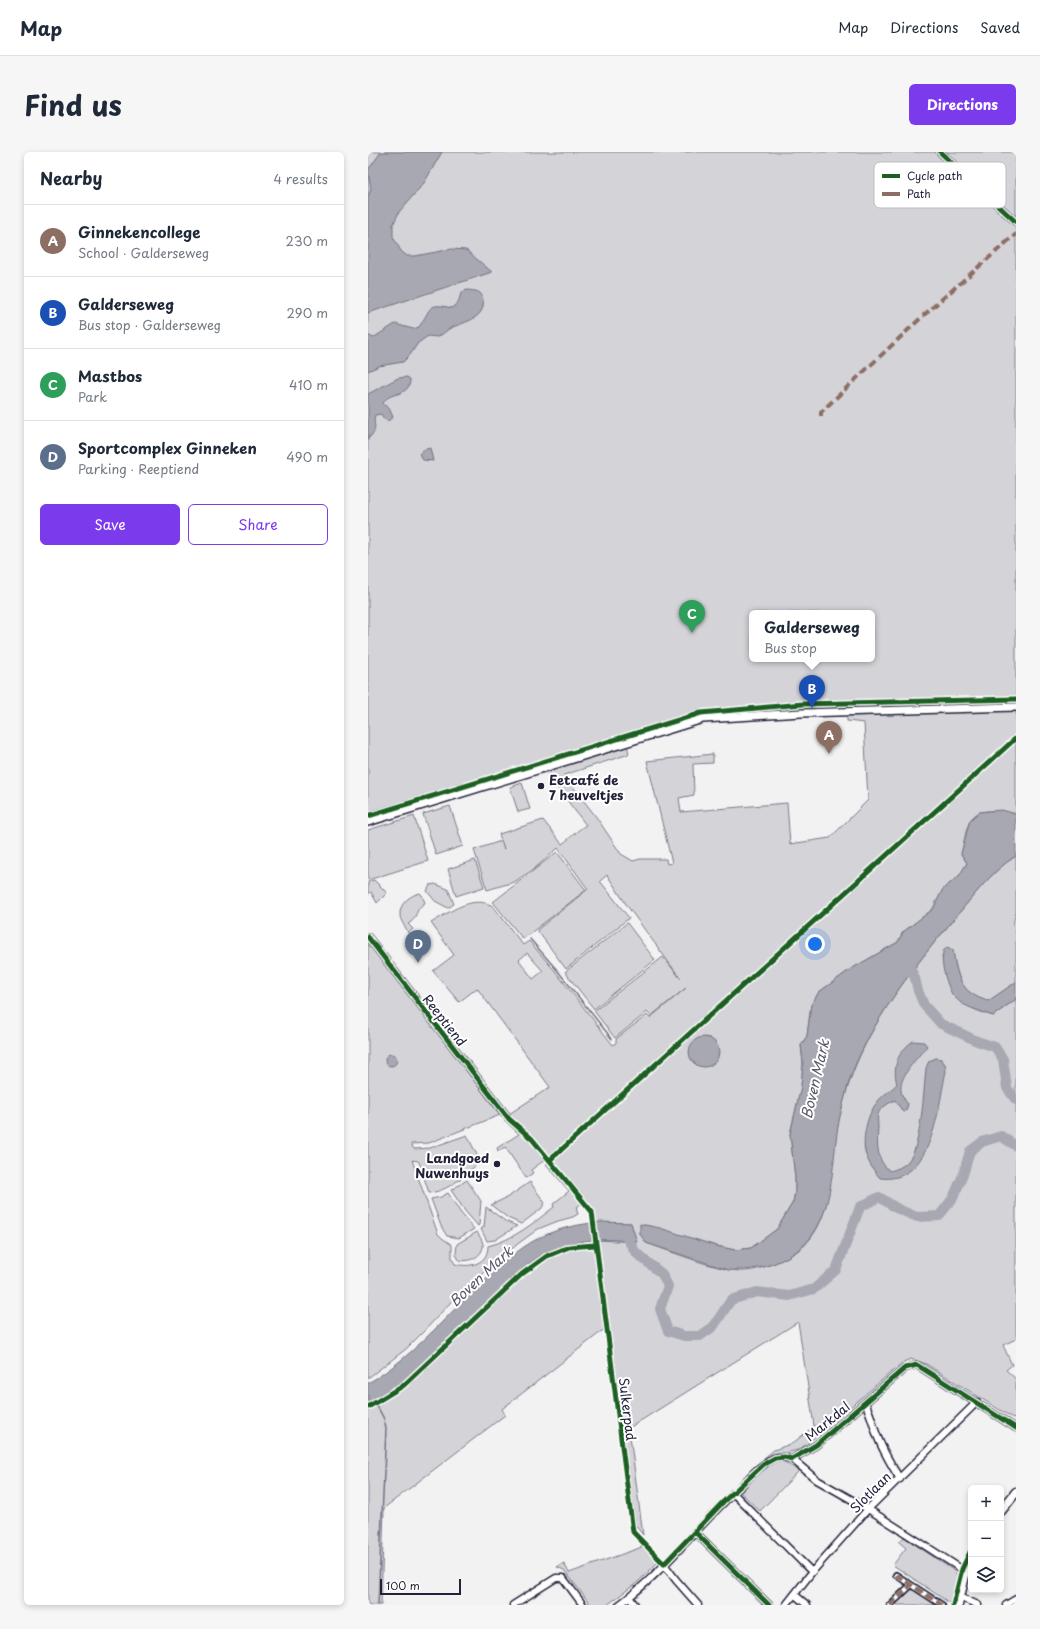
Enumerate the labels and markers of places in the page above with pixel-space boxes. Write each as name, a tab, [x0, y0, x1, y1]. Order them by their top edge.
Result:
pin: C	[679, 600, 705, 633]
pin: B	[799, 675, 825, 708]
pin: A	[816, 721, 842, 754]
place label: Eetcafé de 7 heuveltjes	[549, 770, 623, 804]
marker: Eetcafé de 7 heuveltjes	[536, 781, 546, 791]
pin: D	[405, 930, 431, 963]
place label: Landgoed Nuwenhuys	[415, 1148, 489, 1182]
marker: Landgoed Nuwenhuys	[492, 1159, 502, 1169]

